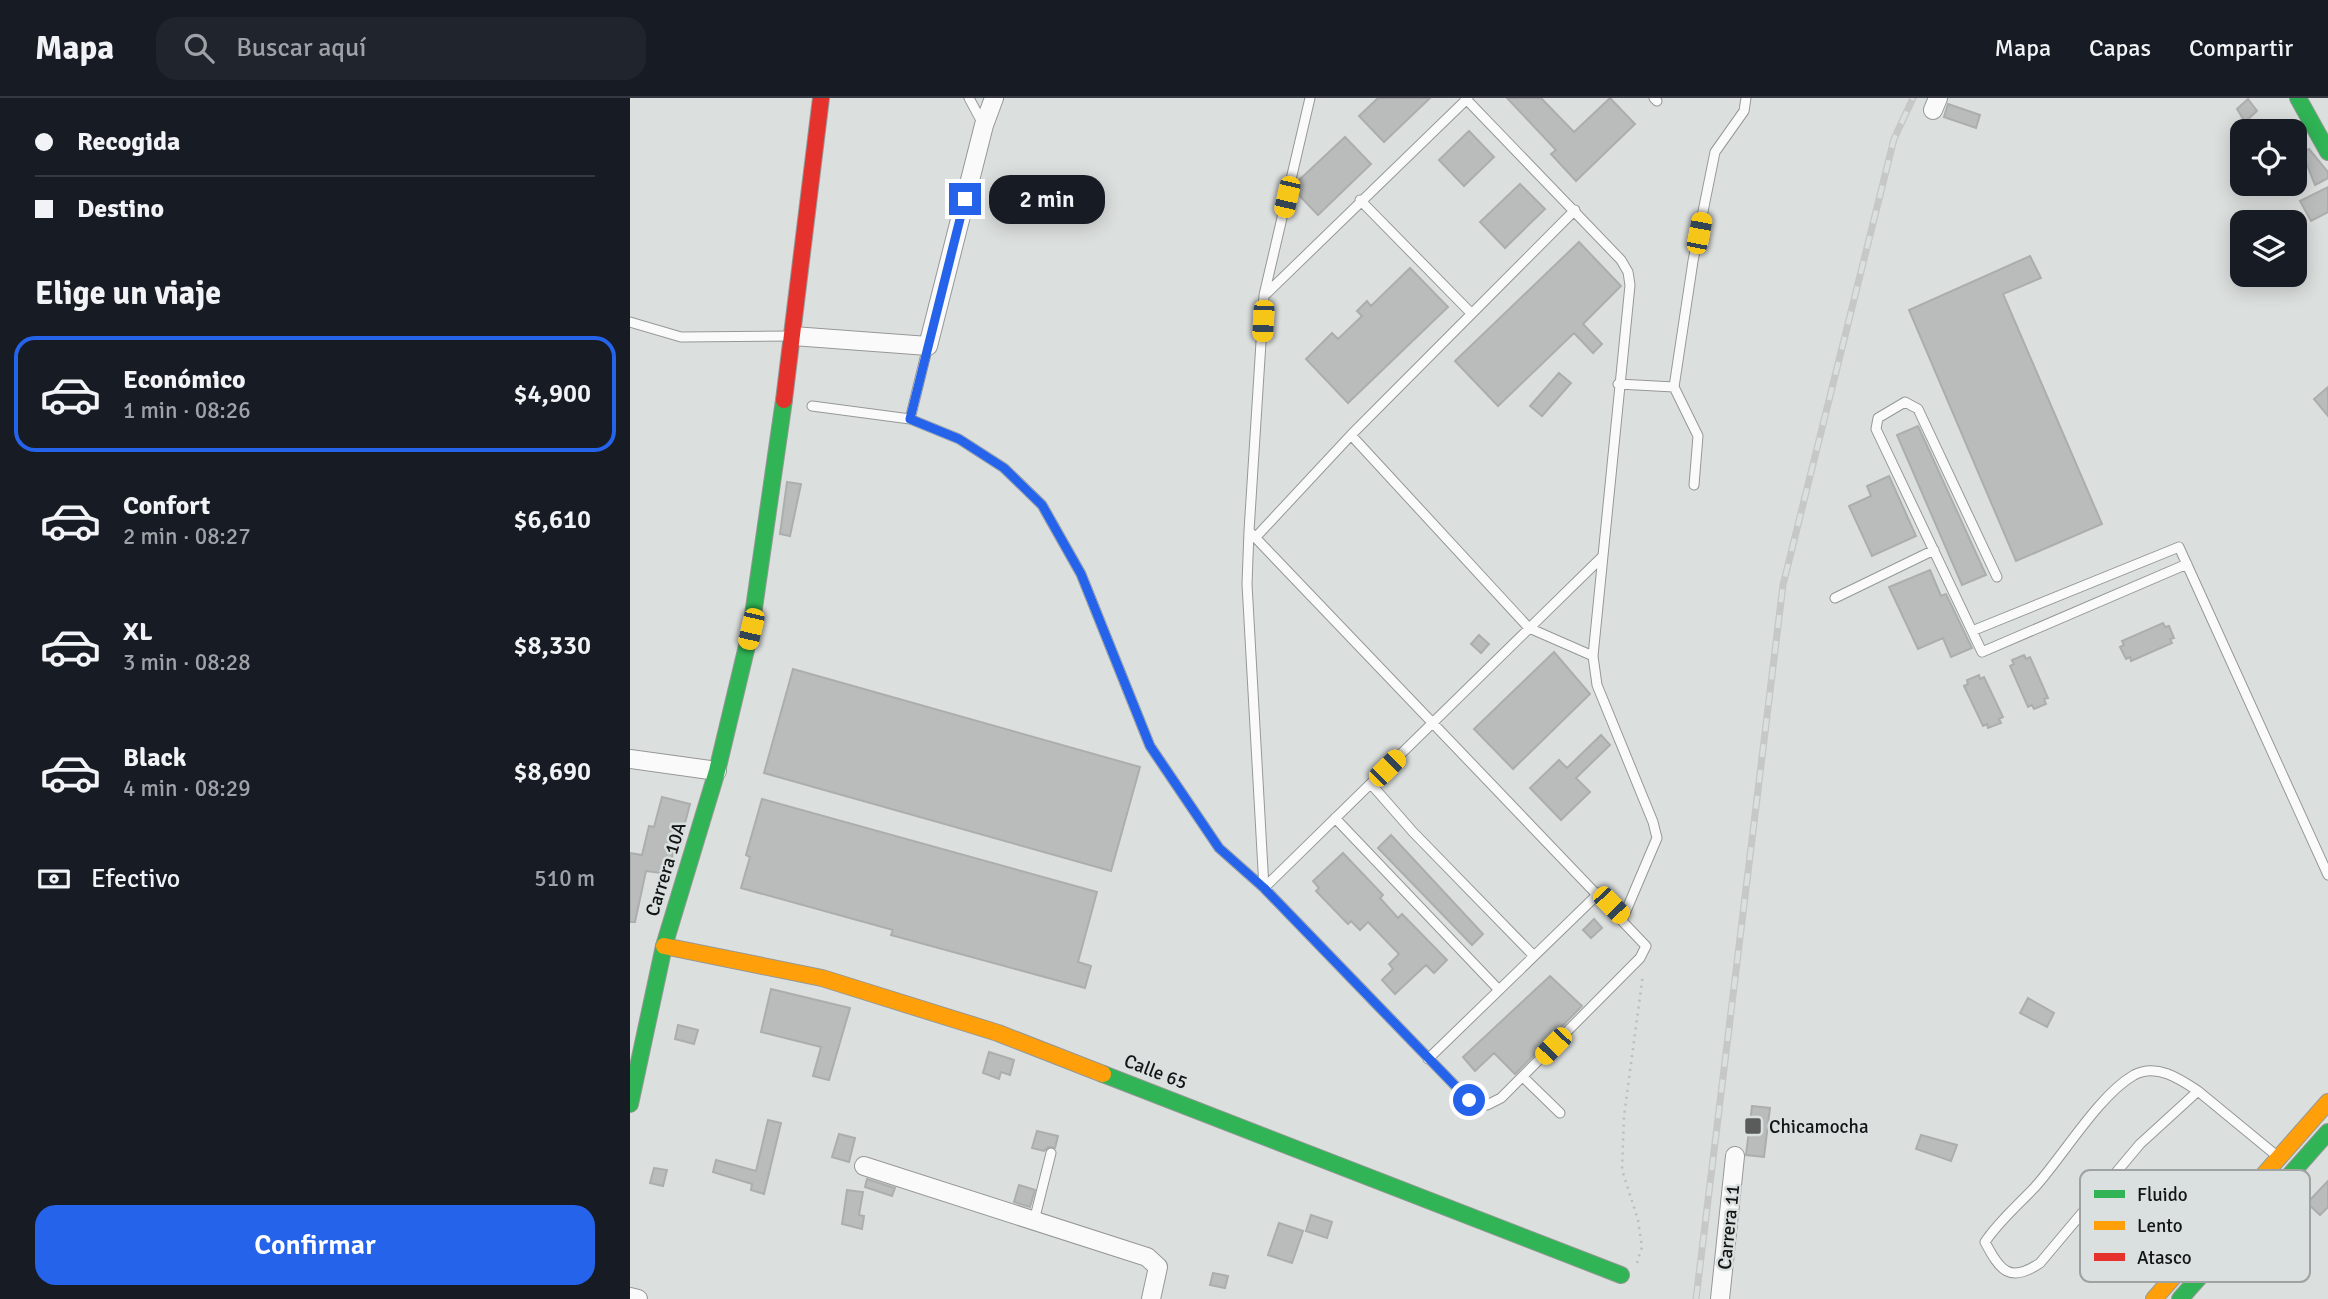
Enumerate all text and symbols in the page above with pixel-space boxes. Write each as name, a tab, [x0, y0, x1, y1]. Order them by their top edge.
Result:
search box	[156, 17, 646, 80]
text: Mapa	[35, 28, 114, 69]
icon: search	[180, 29, 218, 67]
text: Buscar aquí	[236, 32, 366, 64]
text: Mapa	[1995, 33, 2051, 63]
text: Capas	[2089, 33, 2151, 63]
text: Compartir	[2189, 33, 2293, 63]
map controls	[2230, 119, 2307, 287]
button: locate	[2230, 119, 2307, 196]
text: Recogida	[77, 126, 180, 158]
callout: 2 min	[990, 174, 1105, 224]
car	[1273, 174, 1302, 220]
route end	[949, 183, 981, 215]
text: 2 min	[1019, 185, 1075, 214]
text: Destino	[77, 193, 164, 225]
car	[1685, 210, 1714, 256]
button: layers	[2230, 210, 2307, 287]
text: Elige un viaje	[35, 274, 221, 313]
car	[1252, 299, 1275, 343]
icon: car	[39, 363, 102, 426]
text: Económico	[123, 364, 246, 396]
text: $4,900	[513, 378, 591, 410]
text: 1 min · 08:26	[123, 396, 251, 425]
icon: car	[39, 489, 102, 552]
text: Confort	[123, 490, 210, 522]
text: $6,610	[513, 504, 591, 536]
text: 2 min · 08:27	[123, 522, 251, 551]
car	[737, 606, 766, 652]
icon: car	[39, 615, 102, 678]
text: XL	[123, 616, 153, 648]
text: $8,330	[513, 630, 591, 662]
text: 3 min · 08:28	[123, 648, 251, 677]
icon: car	[39, 741, 102, 804]
text: Black	[123, 742, 186, 774]
car	[1365, 746, 1410, 790]
text: $8,690	[513, 756, 591, 788]
text: 4 min · 08:29	[123, 774, 251, 803]
street label: Carrera 10A	[640, 819, 692, 919]
icon: cash	[35, 860, 73, 898]
text: Efectivo	[91, 863, 180, 895]
text: 510 m	[534, 864, 595, 893]
car	[1589, 883, 1634, 927]
car	[1531, 1024, 1576, 1068]
street label: Calle 65	[1121, 1049, 1191, 1095]
route start	[1453, 1084, 1485, 1116]
place label: Chicamocha	[1769, 1115, 1869, 1139]
marker: Chicamocha	[1743, 1116, 1763, 1136]
legend	[2080, 1170, 2310, 1282]
street label: Carrera 11	[1713, 1183, 1745, 1271]
text: Fluido	[2137, 1183, 2188, 1207]
button: Confirmar	[35, 1205, 595, 1285]
text: Lento	[2137, 1214, 2183, 1238]
text: Atasco	[2137, 1246, 2192, 1270]

